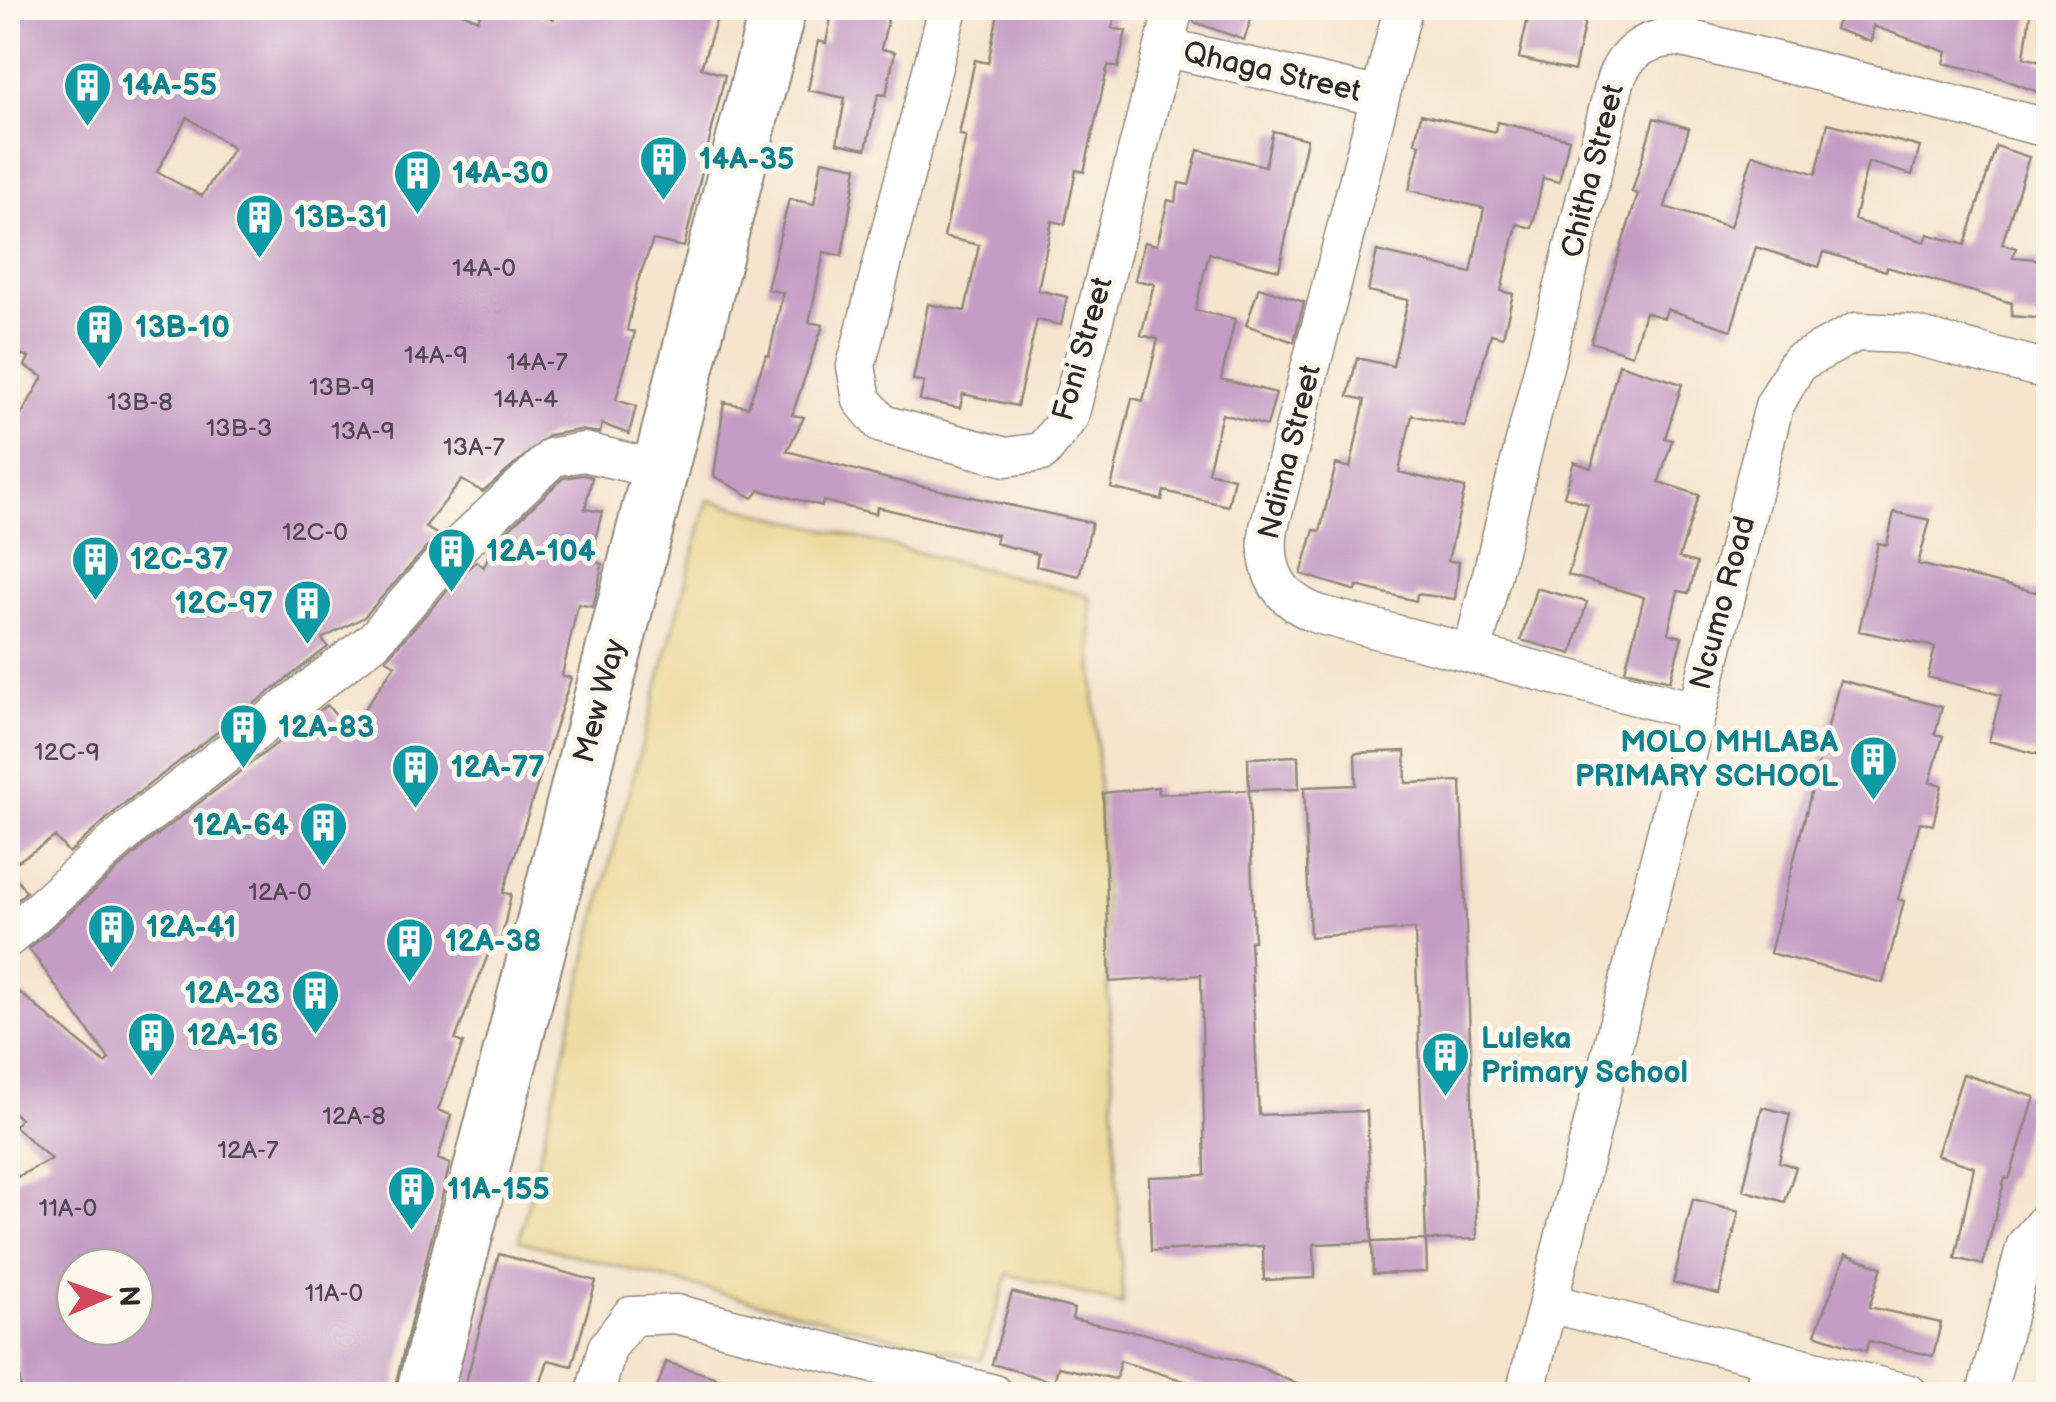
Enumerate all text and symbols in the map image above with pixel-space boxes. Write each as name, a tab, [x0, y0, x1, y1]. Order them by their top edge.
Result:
street label: Qhaga Street	[1180, 34, 1364, 110]
building icon: 14A-55	[61, 60, 113, 128]
place label: 14A-55	[122, 68, 217, 104]
street label: Chitha Street	[1554, 80, 1632, 262]
building icon: 14A-35	[638, 134, 690, 202]
place label: 14A-35	[699, 142, 794, 178]
building icon: 14A-30	[391, 148, 443, 216]
place label: 14A-30	[452, 156, 549, 192]
building icon: 13B-31	[233, 192, 285, 260]
place label: 13B-31	[294, 200, 388, 236]
house number: 14A-0	[452, 253, 516, 284]
street label: Foni Street	[1045, 273, 1121, 425]
building icon: 13B-10	[74, 302, 126, 370]
place label: 13B-10	[135, 310, 230, 346]
house number: 14A-9	[404, 340, 468, 371]
house number: 14A-7	[506, 347, 569, 378]
street label: Ndima Street	[1251, 361, 1329, 543]
house number: 13B-9	[309, 372, 375, 403]
house number: 14A-4	[494, 384, 558, 415]
house number: 13B-8	[107, 387, 173, 418]
house number: 13B-3	[206, 413, 272, 444]
house number: 13A-9	[331, 416, 395, 447]
house number: 13A-7	[443, 432, 506, 463]
street label: Ncumo Road	[1683, 513, 1763, 693]
house number: 12C-0	[282, 517, 348, 548]
building icon: 12A-104	[425, 526, 477, 594]
building icon: 12C-37	[69, 534, 121, 602]
place label: 12A-104	[486, 534, 596, 570]
place label: 12C-37	[130, 542, 228, 578]
building icon: 12C-97	[282, 578, 334, 646]
place label: 12C-97	[175, 586, 273, 622]
street label: Mew Way	[566, 635, 634, 767]
building icon: 12A-83	[217, 702, 269, 770]
place label: 12A-83	[278, 710, 374, 746]
place label: MOLO MHLABA PRIMARY SCHOOL	[1575, 725, 1839, 795]
building icon: MOLO MHLABA PRIMARY SCHOOL	[1847, 734, 1899, 802]
house number: 12C-9	[34, 737, 100, 768]
building icon: 12A-77	[390, 742, 442, 810]
place label: 12A-77	[451, 750, 545, 786]
building icon: 12A-64	[298, 800, 350, 868]
place label: 12A-64	[192, 808, 289, 844]
house number: 12A-0	[248, 877, 312, 908]
building icon: 12A-41	[85, 902, 137, 970]
place label: 12A-41	[146, 910, 236, 946]
building icon: 12A-38	[384, 916, 436, 984]
place label: 12A-38	[445, 924, 541, 960]
building icon: 12A-23	[289, 968, 341, 1036]
place label: 12A-23	[185, 976, 280, 1012]
building icon: 12A-16	[126, 1010, 178, 1078]
place label: 12A-16	[187, 1018, 279, 1054]
place label: Luleka Primary School	[1481, 1021, 1688, 1091]
building icon: Luleka Primary School	[1420, 1030, 1472, 1098]
house number: 12A-8	[322, 1101, 386, 1132]
house number: 12A-7	[217, 1135, 279, 1166]
building icon: 11A-155	[386, 1164, 438, 1232]
place label: 11A-155	[447, 1172, 550, 1208]
house number: 11A-0	[39, 1193, 97, 1224]
north arrow	[55, 1247, 155, 1347]
house number: 11A-0	[305, 1278, 363, 1309]
text: N	[112, 1285, 145, 1307]

